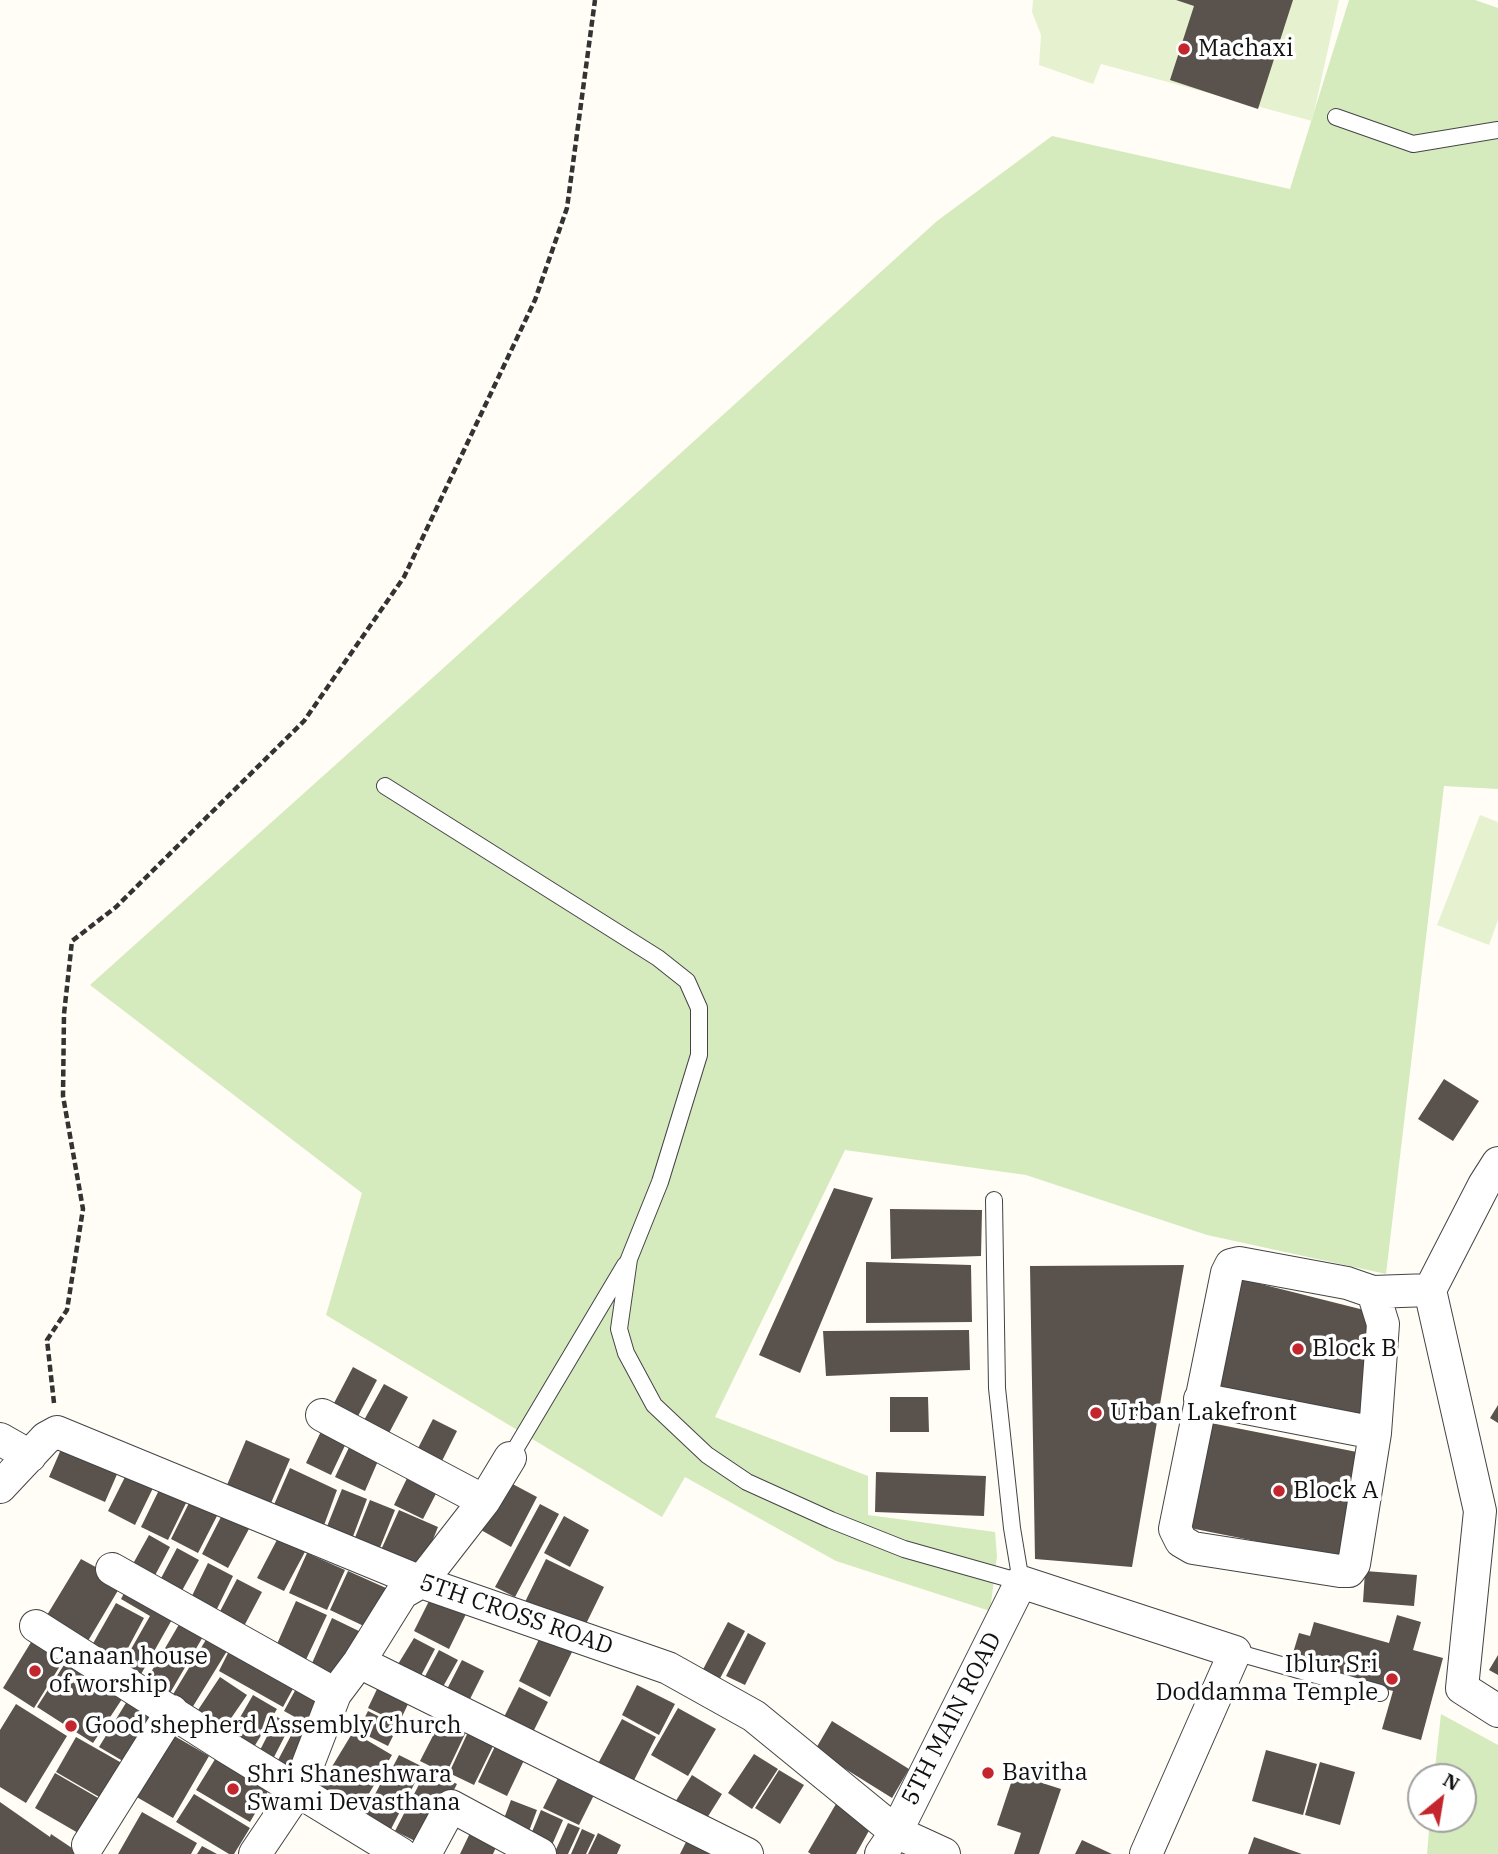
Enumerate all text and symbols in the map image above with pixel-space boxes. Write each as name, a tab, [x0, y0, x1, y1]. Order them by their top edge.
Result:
place label: Machaxi	[1198, 35, 1294, 63]
marker: Machaxi	[1176, 41, 1192, 57]
place label: Block B	[1312, 1335, 1397, 1363]
marker: Block B	[1290, 1341, 1306, 1357]
place label: Urban Lakefront	[1110, 1399, 1297, 1427]
marker: Urban Lakefront	[1088, 1405, 1104, 1421]
place label: Block A	[1293, 1477, 1378, 1505]
marker: Block A	[1271, 1483, 1287, 1499]
street label: 5TH CROSS ROAD	[415, 1568, 617, 1662]
street label: 5TH MAIN ROAD	[896, 1628, 1008, 1810]
place label: Canaan house of worship	[49, 1643, 208, 1699]
place label: Iblur Sri Doddamma Temple	[1155, 1651, 1378, 1707]
marker: Canaan house of worship	[27, 1663, 43, 1679]
marker: Iblur Sri Doddamma Temple	[1384, 1671, 1400, 1687]
place label: Good shepherd Assembly Church	[85, 1712, 462, 1740]
marker: Good shepherd Assembly Church	[63, 1718, 79, 1734]
place label: Bavitha	[1002, 1759, 1088, 1787]
place label: Shri Shaneshwara Swami Devasthana	[247, 1761, 461, 1817]
north arrow	[1407, 1763, 1477, 1833]
marker: Bavitha	[980, 1765, 996, 1781]
text: N	[1439, 1767, 1464, 1796]
marker: Shri Shaneshwara Swami Devasthana	[225, 1781, 241, 1797]

